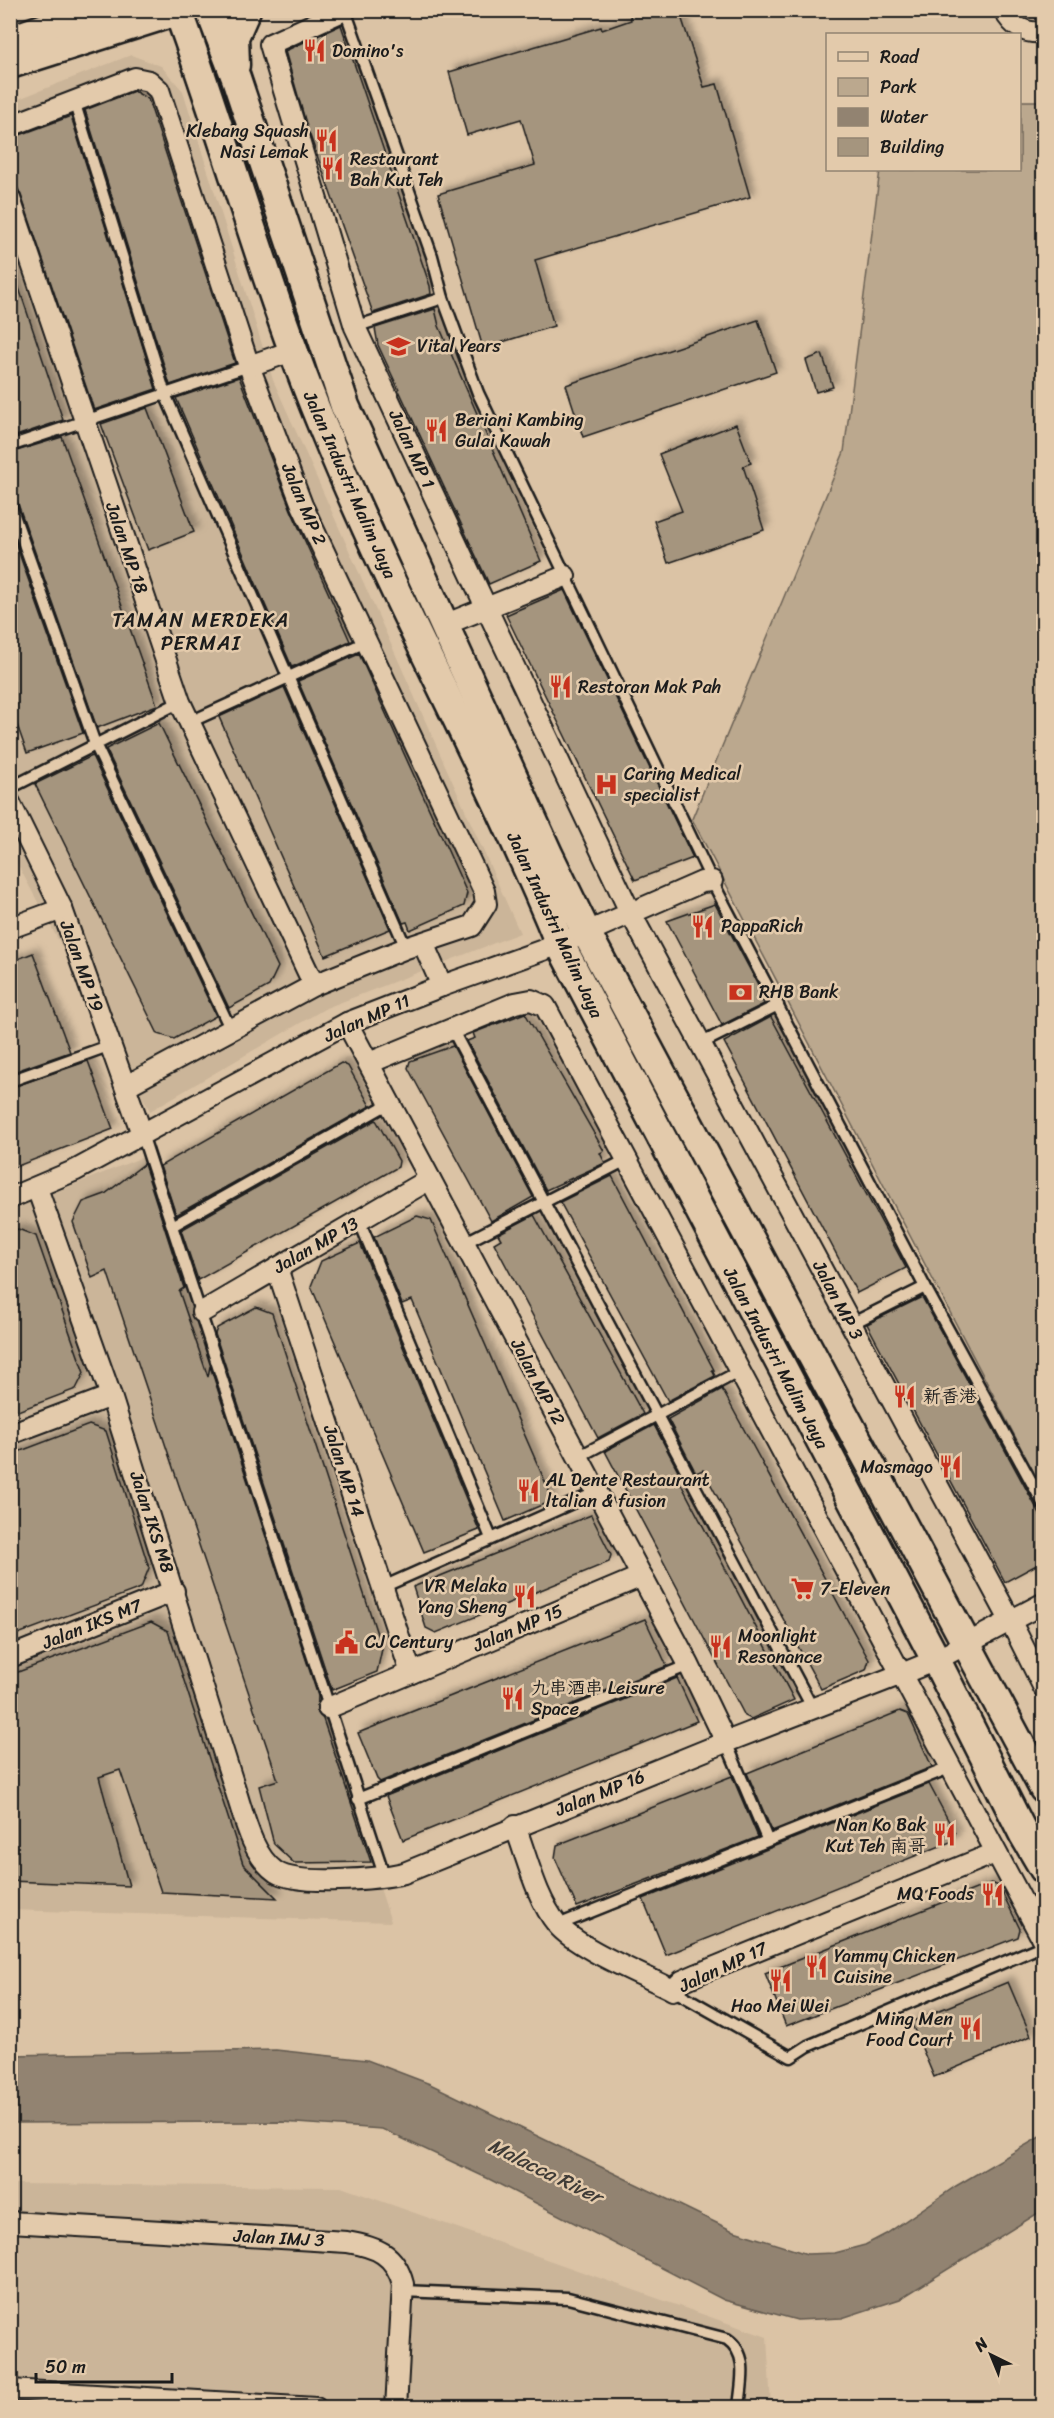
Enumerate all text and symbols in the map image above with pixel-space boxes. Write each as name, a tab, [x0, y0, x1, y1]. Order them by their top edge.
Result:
legend	[826, 33, 1021, 171]
place label: Domino's	[332, 35, 404, 67]
restaurant icon: Domino's	[301, 38, 327, 64]
text: Road	[880, 41, 920, 73]
text: Park	[880, 71, 917, 103]
text: Water	[880, 101, 929, 133]
place label: Klebang Squash Nasi Lemak	[186, 115, 309, 168]
restaurant icon: Klebang Squash Nasi Lemak	[314, 128, 340, 154]
text: Building	[880, 131, 944, 163]
place label: Restaurant Bah Kut Teh	[350, 143, 443, 196]
restaurant icon: Restaurant Bah Kut Teh	[319, 156, 345, 182]
place label: Vital Years	[417, 330, 501, 362]
school or university icon: Vital Years	[386, 333, 412, 359]
street label: Jalan Industri Malim Jaya	[294, 385, 406, 585]
street label: Jalan MP 1	[379, 403, 444, 494]
place label: Beriani Kambing Gulai Kawah	[455, 404, 584, 457]
restaurant icon: Beriani Kambing Gulai Kawah	[424, 417, 450, 443]
street label: Jalan MP 2	[272, 457, 336, 550]
street label: Jalan MP 18	[96, 497, 158, 598]
district label: TAMAN MERDEKA PERMAI	[112, 603, 290, 661]
place label: Restoran Mak Pah	[578, 671, 721, 703]
restaurant icon: Restoran Mak Pah	[547, 674, 573, 700]
place label: Caring Medical specialist	[623, 758, 742, 811]
hospital icon: Caring Medical specialist	[593, 771, 619, 797]
street label: Jalan Industri Malim Jaya	[497, 825, 613, 1025]
place label: PappaRich	[721, 910, 803, 942]
restaurant icon: PappaRich	[690, 913, 716, 939]
street label: Jalan MP 19	[50, 915, 113, 1016]
place label: RHB Bank	[759, 976, 839, 1008]
bank icon: RHB Bank	[728, 979, 754, 1005]
street label: Jalan MP 11	[318, 985, 416, 1052]
street label: Jalan MP 13	[266, 1208, 365, 1283]
street label: Jalan MP 3	[803, 1254, 872, 1346]
street label: Jalan Industri Malim Jaya	[714, 1260, 838, 1456]
street label: Jalan MP 12	[501, 1332, 574, 1431]
place label: 新香港	[923, 1380, 977, 1412]
restaurant icon: 新香港	[892, 1383, 918, 1409]
street label: Jalan MP 14	[314, 1420, 374, 1521]
place label: Masmago	[860, 1451, 933, 1483]
restaurant icon: Masmago	[938, 1454, 964, 1480]
place label: AL Dente Restaurant ltalian & fusion	[545, 1464, 710, 1517]
street label: Jalan IKS M8	[120, 1466, 184, 1577]
restaurant icon: AL Dente Restaurant ltalian & fusion	[515, 1477, 541, 1503]
place label: VR Melaka Yang Sheng	[418, 1570, 507, 1623]
place label: 7-Eleven	[820, 1573, 891, 1605]
supermarket icon: 7-Eleven	[789, 1576, 815, 1602]
restaurant icon: VR Melaka Yang Sheng	[512, 1583, 538, 1609]
street label: Jalan IKS M7	[36, 1589, 148, 1659]
street label: Jalan MP 15	[467, 1595, 568, 1662]
place label: Moonlight Resonance	[738, 1620, 822, 1673]
place label: CJ Century	[365, 1626, 454, 1658]
public building icon: CJ Century	[334, 1629, 360, 1655]
restaurant icon: Moonlight Resonance	[707, 1633, 733, 1659]
place label: 九串酒串 Leisure Space	[531, 1672, 665, 1725]
restaurant icon: 九串酒串 Leisure Space	[500, 1685, 526, 1711]
street label: Jalan MP 16	[549, 1760, 650, 1826]
place label: Nan Ko Bak Kut Teh 南哥	[826, 1809, 926, 1862]
restaurant icon: Nan Ko Bak Kut Teh 南哥	[931, 1822, 957, 1848]
place label: MQ Foods	[897, 1878, 975, 1910]
restaurant icon: MQ Foods	[979, 1881, 1005, 1907]
street label: Jalan MP 17	[673, 1932, 774, 2002]
place label: Yammy Chicken Cuisine	[834, 1940, 956, 1993]
restaurant icon: Yammy Chicken Cuisine	[803, 1953, 829, 1979]
restaurant icon: Hao Mei Wei	[767, 1967, 793, 1993]
place label: Hao Mei Wei	[731, 1990, 830, 2022]
place label: Ming Men Food Court	[866, 2003, 954, 2056]
restaurant icon: Ming Men Food Court	[958, 2016, 984, 2042]
water label: Malacca River	[482, 2128, 611, 2215]
street label: Jalan IMJ 3	[232, 2220, 325, 2256]
north arrow	[961, 2325, 1021, 2385]
text: N	[966, 2329, 996, 2359]
scale bar	[36, 2346, 172, 2384]
text: 50 m	[45, 2351, 86, 2383]

